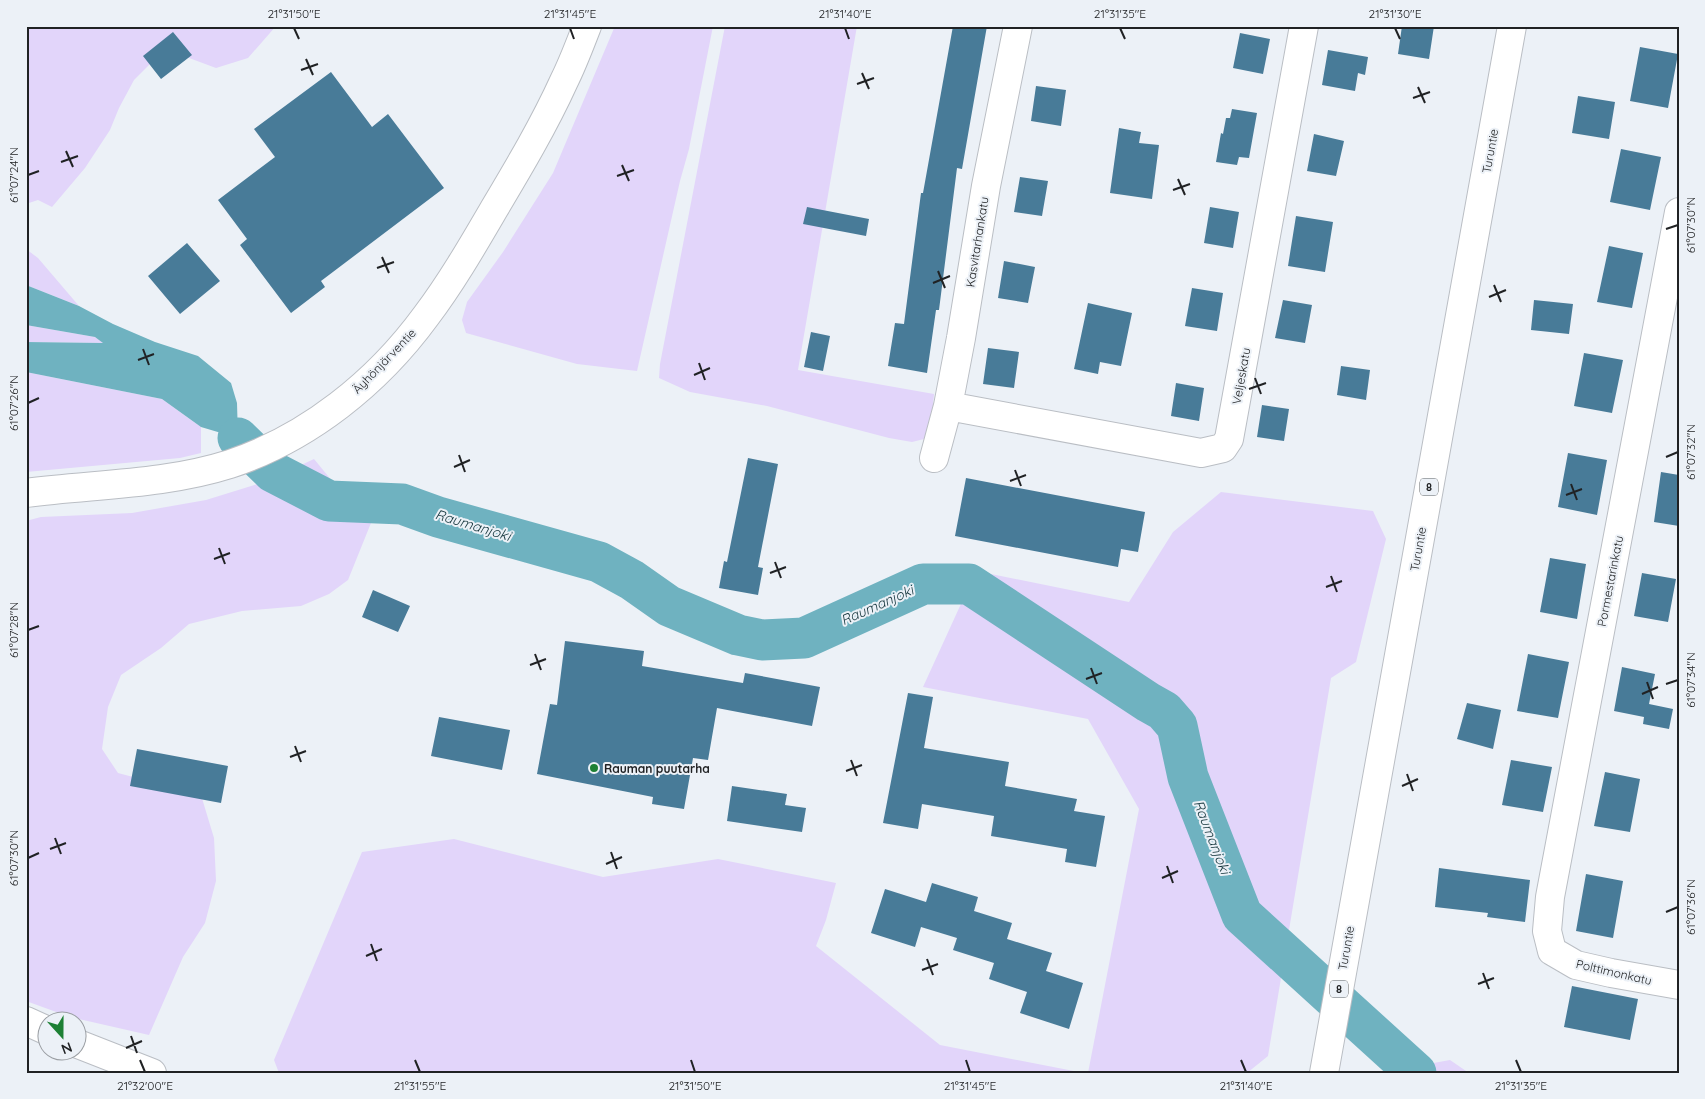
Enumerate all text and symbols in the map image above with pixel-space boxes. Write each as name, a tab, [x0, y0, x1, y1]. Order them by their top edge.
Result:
text: 21°31'50"E	[267, 6, 321, 21]
text: 21°31'45"E	[544, 6, 596, 21]
text: 21°31'40"E	[819, 6, 872, 21]
text: 21°31'35"E	[1094, 6, 1146, 21]
text: 21°31'30"E	[1369, 6, 1422, 21]
street label: Turuntie	[1479, 128, 1501, 174]
text: 61°07'24"N	[6, 147, 21, 203]
street label: Kasvitarhankatu	[962, 196, 992, 288]
text: 61°07'30"N	[1683, 197, 1698, 253]
street label: Äyhönjärventie	[349, 325, 419, 397]
street label: Veljeskatu	[1229, 346, 1253, 406]
text: 61°07'26"N	[6, 375, 21, 431]
text: 61°07'32"N	[1683, 424, 1698, 480]
road number: 8	[1420, 478, 1438, 496]
water label: Raumanjoki	[433, 505, 515, 546]
street label: Turuntie	[1407, 526, 1429, 572]
street label: Pormestarinkatu	[1594, 534, 1626, 628]
water label: Raumanjoki	[838, 580, 918, 629]
text: 61°07'28"N	[6, 602, 21, 658]
text: 61°07'34"N	[1683, 652, 1698, 708]
place label: Rauman puutarha	[604, 761, 710, 776]
marker: Rauman puutarha	[588, 762, 600, 774]
water label: Raumanjoki	[1190, 797, 1235, 878]
text: 61°07'30"N	[6, 830, 21, 886]
text: 61°07'36"N	[1683, 879, 1698, 935]
street label: Turuntie	[1335, 925, 1357, 971]
street label: Polttimonkatu	[1575, 956, 1653, 988]
road number: 8	[1330, 981, 1348, 998]
north arrow	[38, 1012, 88, 1062]
text: N	[59, 1038, 75, 1058]
text: 21°32'00"E	[117, 1078, 173, 1093]
text: 21°31'55"E	[394, 1078, 446, 1093]
text: 21°31'50"E	[668, 1078, 722, 1093]
text: 21°31'45"E	[944, 1078, 996, 1093]
text: 21°31'40"E	[1220, 1078, 1273, 1093]
text: 21°31'35"E	[1495, 1078, 1547, 1093]

